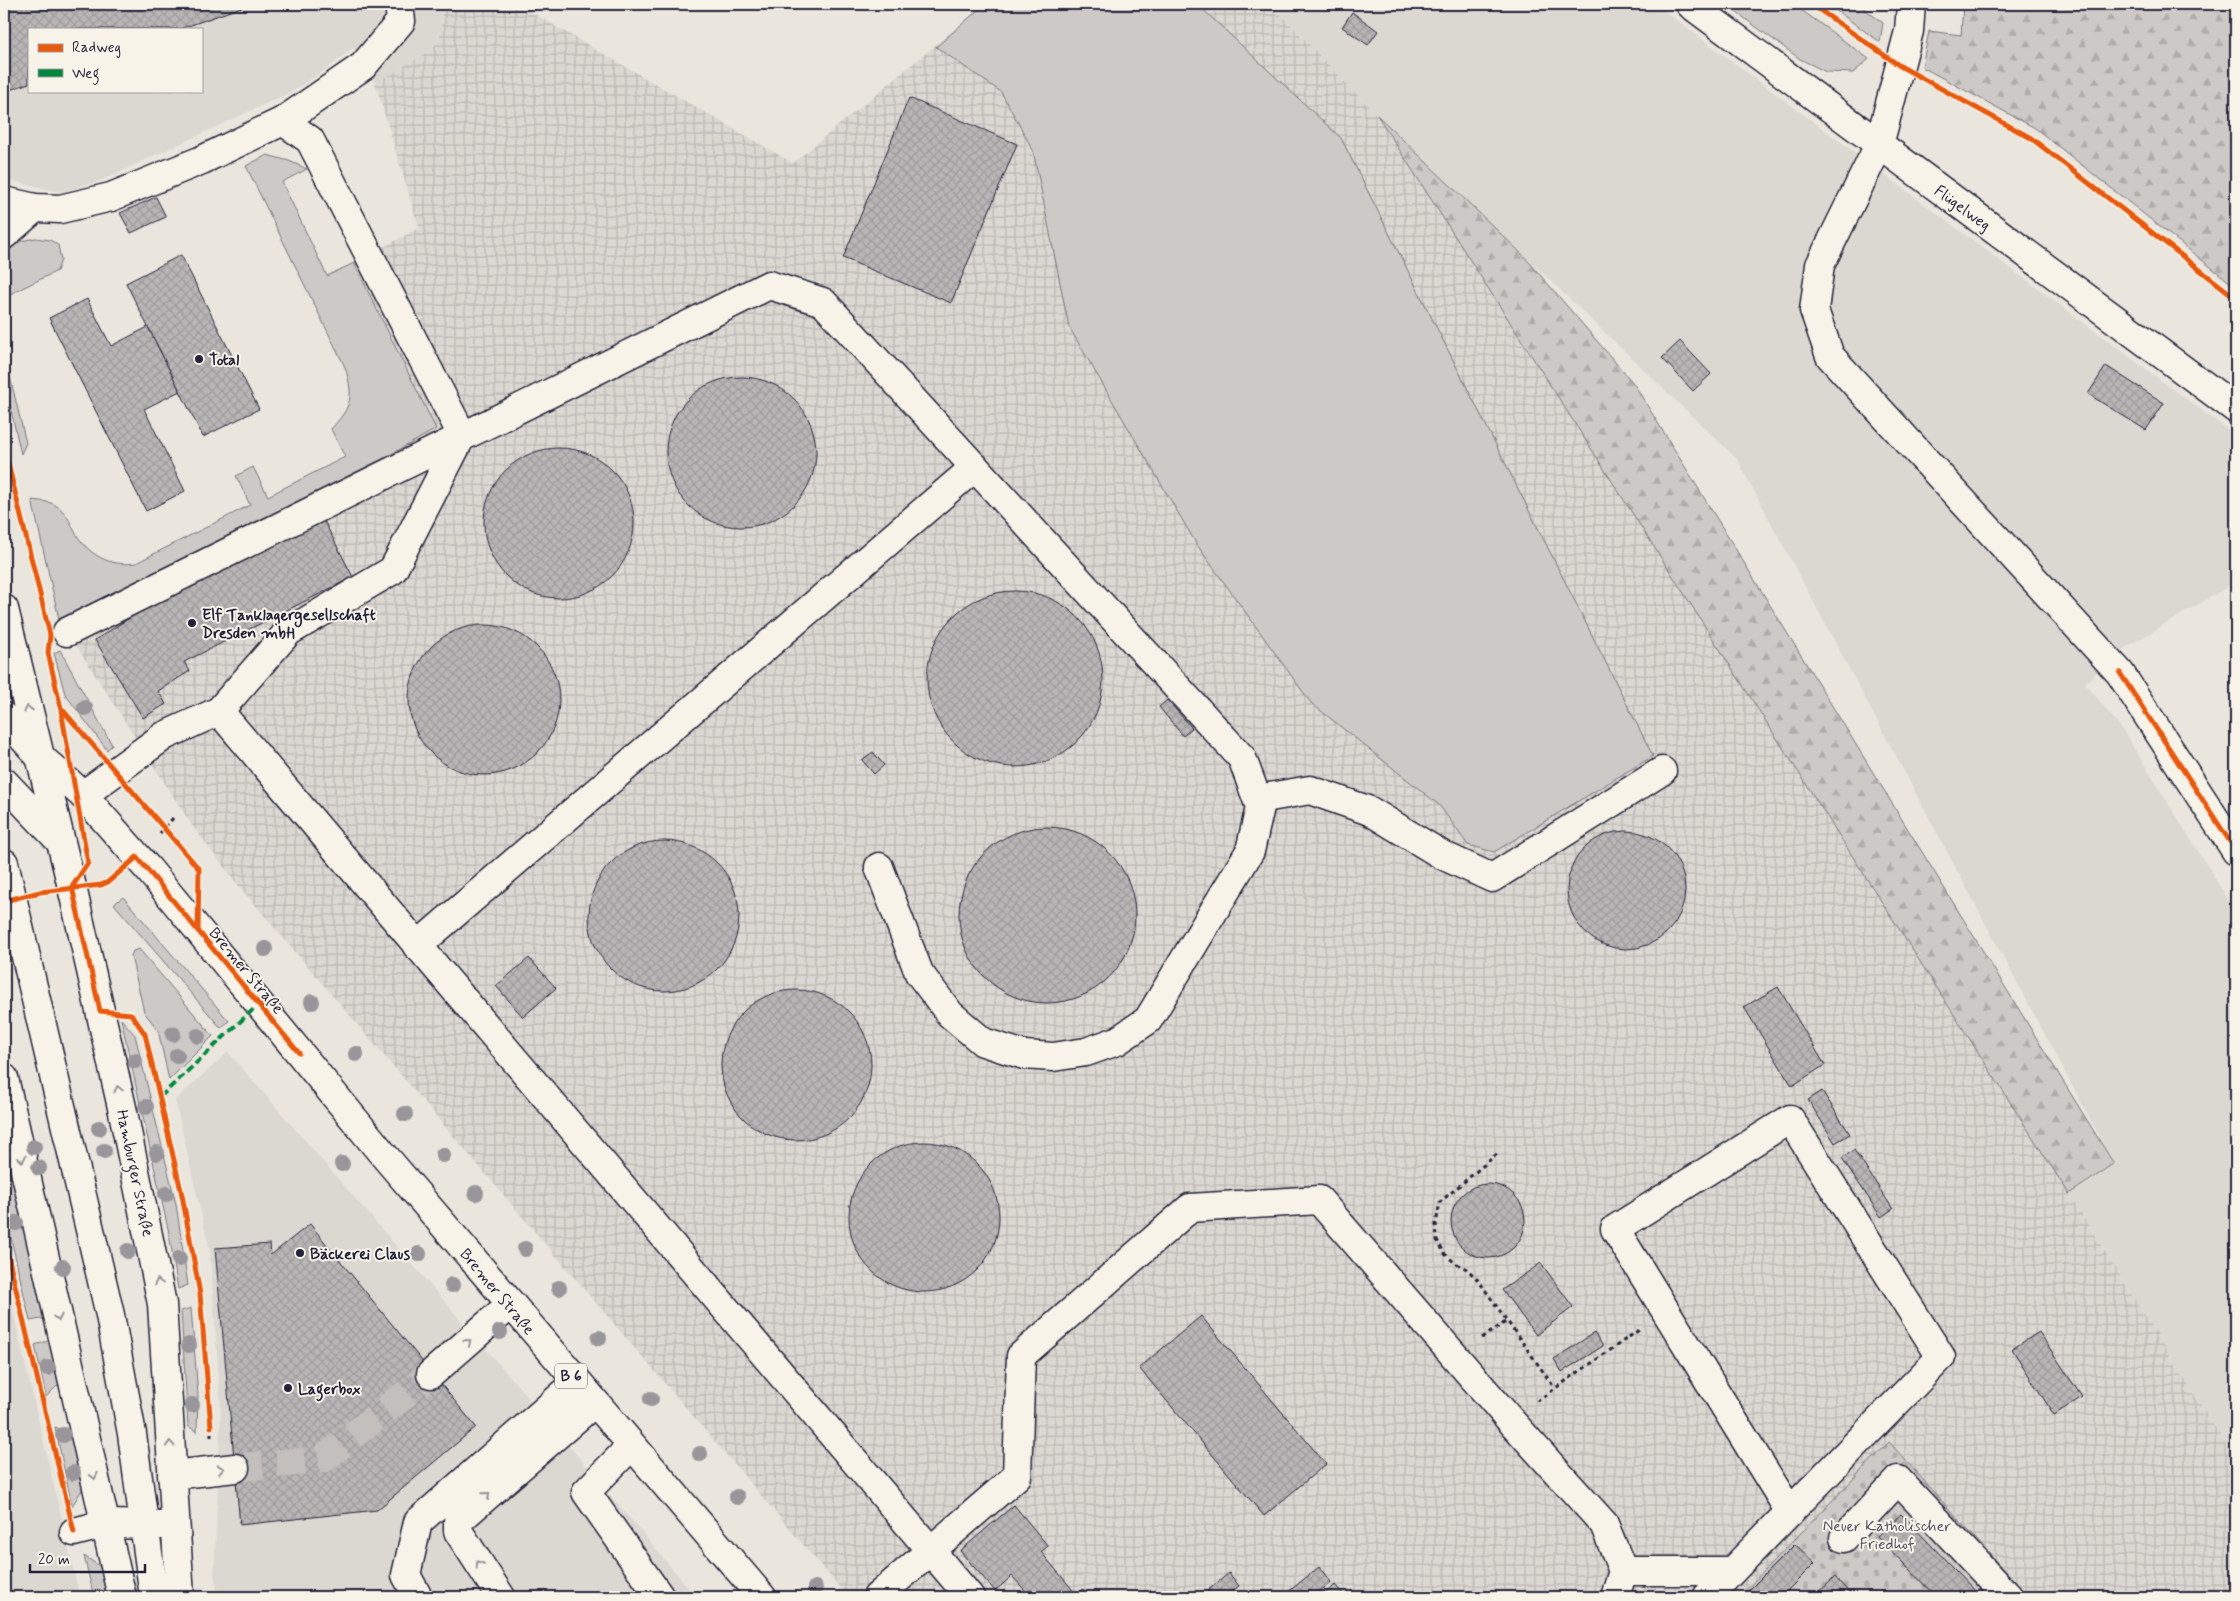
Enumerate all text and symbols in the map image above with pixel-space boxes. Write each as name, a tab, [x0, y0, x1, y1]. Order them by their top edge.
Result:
legend	[28, 28, 202, 92]
text: Radweg	[72, 38, 121, 58]
text: Weg	[72, 64, 99, 85]
street label: Flügelweg	[1930, 181, 1995, 236]
place label: Total	[209, 350, 239, 371]
marker: Total	[193, 353, 205, 365]
place label: Elf Tanklagergesellschaft Dresden mbH	[202, 605, 376, 644]
marker: Elf Tanklagergesellschaft Dresden mbH	[186, 617, 198, 629]
one-way arrow	[23, 705, 34, 714]
street label: Bremer Straße	[204, 923, 288, 1019]
one-way arrow	[113, 1084, 124, 1093]
street label: Hamburger Straße	[110, 1108, 158, 1239]
one-way arrow	[16, 1155, 27, 1164]
place label: Bäckerei Claus	[310, 1244, 411, 1265]
street label: Bremer Straße	[455, 1244, 539, 1340]
marker: Bäckerei Claus	[294, 1247, 306, 1259]
one-way arrow	[153, 1278, 164, 1286]
one-way arrow	[52, 1313, 63, 1322]
one-way arrow	[463, 1339, 472, 1348]
road number: B 6	[555, 1364, 587, 1388]
place label: Lagerbox	[298, 1379, 360, 1402]
marker: Lagerbox	[282, 1382, 294, 1394]
one-way arrow	[164, 1440, 175, 1448]
one-way arrow	[216, 1465, 225, 1475]
one-way arrow	[88, 1472, 99, 1481]
one-way arrow	[481, 1493, 490, 1501]
park label: Neuer Katholischer Friedhof	[1823, 1516, 1951, 1555]
scale bar	[30, 1541, 145, 1573]
text: 20 m	[38, 1550, 70, 1570]
one-way arrow	[476, 1560, 486, 1569]

